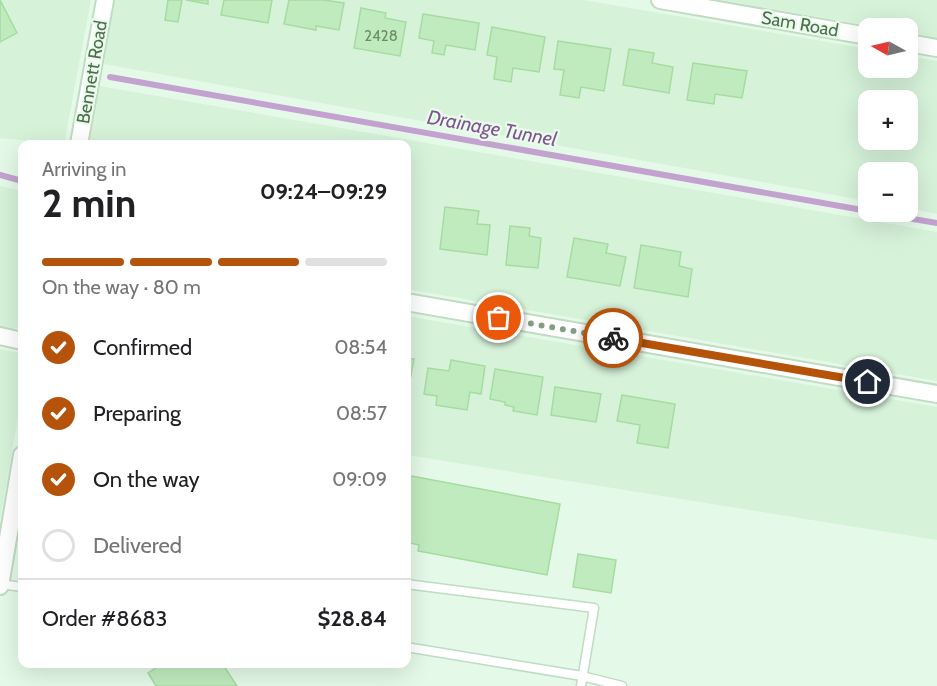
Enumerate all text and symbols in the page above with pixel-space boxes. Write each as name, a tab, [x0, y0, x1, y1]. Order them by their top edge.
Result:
street label: Sam Road	[760, 6, 840, 42]
north arrow	[858, 18, 918, 78]
map controls	[858, 18, 918, 222]
street label: Bennett Road	[72, 19, 112, 125]
house number: 2428	[364, 27, 398, 45]
button: +	[858, 90, 918, 150]
water label: Drainage Tunnel	[425, 105, 559, 151]
text: Arriving in	[42, 157, 126, 181]
button: −	[858, 162, 918, 222]
text: 09:24–09:29	[260, 178, 387, 205]
text: 2 min	[42, 179, 136, 227]
text: On the way · 80 m	[42, 275, 201, 299]
pin	[473, 292, 524, 343]
icon: bag	[482, 301, 515, 334]
courier	[583, 308, 643, 368]
icon: bike	[597, 322, 630, 355]
icon: check	[42, 331, 75, 364]
text: Confirmed	[93, 334, 192, 361]
text: 08:54	[334, 335, 387, 359]
pin	[842, 356, 893, 407]
icon: home	[851, 365, 884, 398]
icon: check	[42, 397, 75, 430]
text: Preparing	[93, 400, 181, 427]
text: 08:57	[336, 401, 387, 425]
icon: check	[42, 463, 75, 496]
text: On the way	[93, 466, 200, 493]
text: 09:09	[332, 467, 387, 491]
text: Delivered	[93, 532, 182, 559]
text: Order #8683	[42, 605, 167, 632]
text: $28.84	[317, 605, 387, 632]

